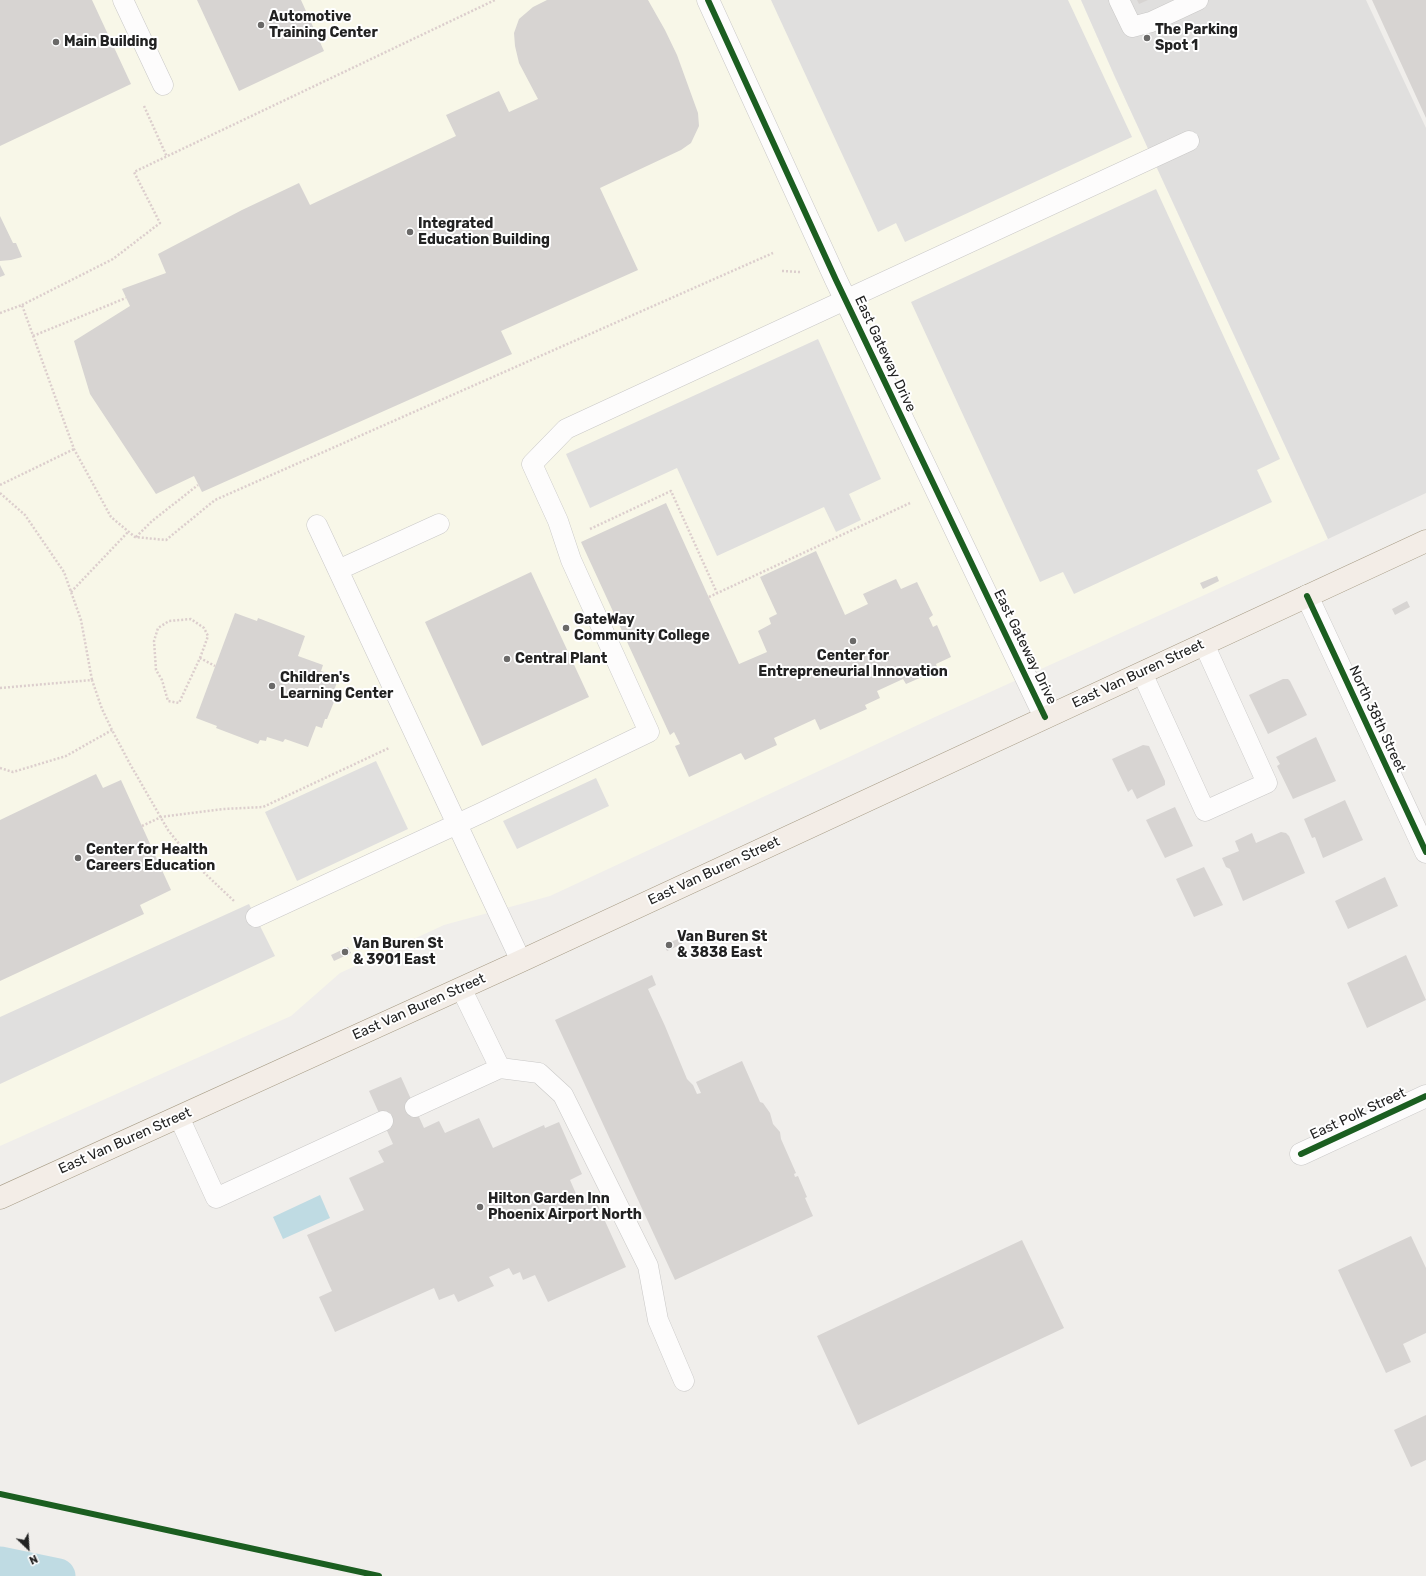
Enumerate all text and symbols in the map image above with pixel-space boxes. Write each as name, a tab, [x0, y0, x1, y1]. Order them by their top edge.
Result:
place label: Automotive Training Center	[269, 9, 378, 42]
marker: Automotive Training Center	[256, 20, 266, 30]
place label: The Parking Spot 1	[1155, 22, 1238, 54]
marker: The Parking Spot 1	[1142, 33, 1152, 43]
place label: Main Building	[64, 34, 157, 50]
marker: Main Building	[51, 37, 61, 47]
place label: Integrated Education Building	[418, 216, 550, 248]
marker: Integrated Education Building	[405, 227, 415, 237]
street label: East Gateway Drive	[851, 293, 919, 415]
street label: East Gateway Drive	[990, 587, 1060, 707]
place label: GateWay Community College	[574, 612, 710, 644]
marker: GateWay Community College	[561, 623, 571, 633]
marker: Center for Entrepreneurial Innovation	[848, 636, 858, 646]
street label: East Van Buren Street	[1069, 636, 1207, 712]
place label: Center for Entrepreneurial Innovation	[758, 648, 948, 680]
place label: Central Plant	[515, 651, 607, 667]
marker: Central Plant	[502, 654, 512, 664]
street label: North 38th Street	[1345, 663, 1409, 775]
place label: Children's Learning Center	[280, 670, 393, 702]
marker: Children's Learning Center	[267, 681, 277, 691]
street label: East Van Buren Street	[645, 833, 783, 909]
place label: Center for Health Careers Education	[86, 842, 215, 874]
marker: Center for Health Careers Education	[73, 853, 83, 863]
place label: Van Buren St & 3838 East	[677, 929, 767, 962]
place label: Van Buren St & 3901 East	[353, 936, 443, 968]
marker: Van Buren St & 3838 East	[664, 940, 674, 950]
marker: Van Buren St & 3901 East	[340, 947, 350, 957]
street label: East Van Buren Street	[350, 970, 488, 1044]
street label: East Polk Street	[1307, 1084, 1409, 1144]
street label: East Van Buren Street	[56, 1104, 194, 1178]
place label: Hilton Garden Inn Phoenix Airport North	[488, 1191, 642, 1224]
marker: Hilton Garden Inn Phoenix Airport North	[475, 1202, 485, 1212]
north arrow	[8, 1528, 48, 1568]
text: N	[27, 1552, 40, 1567]

